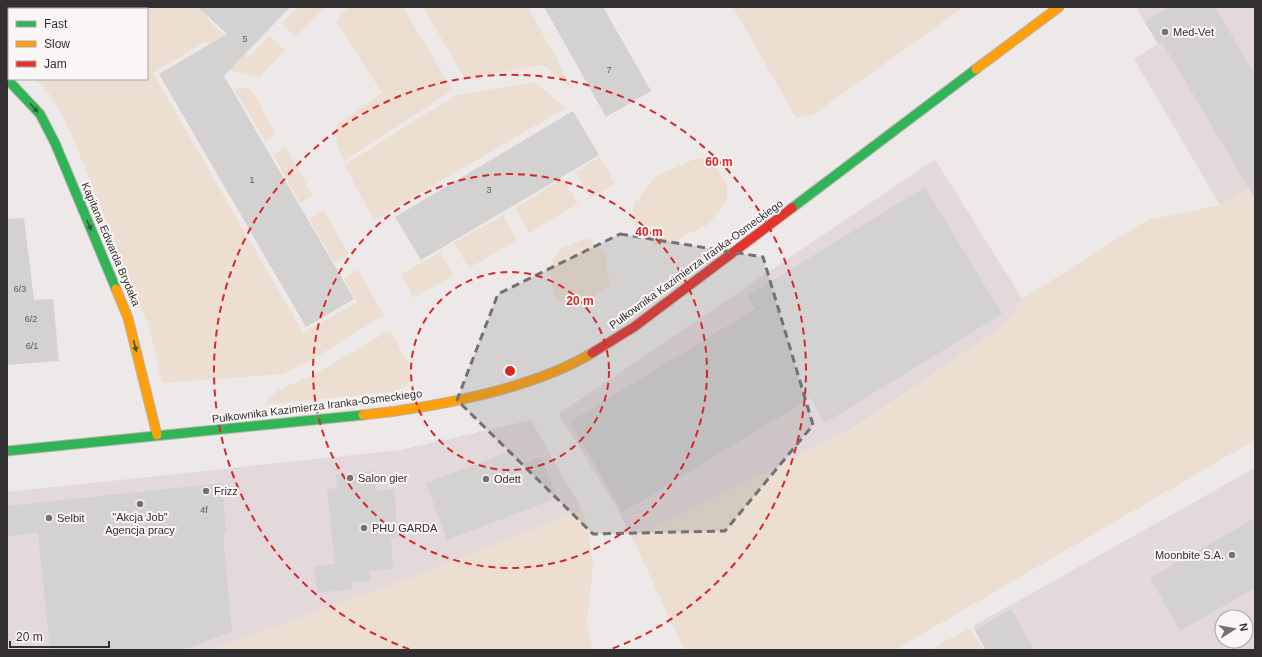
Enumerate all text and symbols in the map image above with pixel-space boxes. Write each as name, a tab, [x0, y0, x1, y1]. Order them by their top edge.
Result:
legend	[8, 8, 148, 80]
text: Fast	[44, 17, 68, 31]
place label: Med-Vet	[1173, 26, 1214, 38]
marker: Med-Vet	[1160, 27, 1170, 37]
house number: 5	[242, 34, 248, 44]
text: Slow	[44, 37, 70, 51]
text: Jam	[44, 57, 67, 71]
house number: 7	[606, 65, 612, 75]
one-way arrow	[29, 102, 38, 113]
text: 60 m	[705, 155, 733, 169]
house number: 1	[249, 175, 255, 185]
street label: Kapitana Edwarda Brydaka	[79, 180, 143, 309]
house number: 3	[486, 185, 492, 195]
street label: Pułkownika Kazimierza Iranka-Osmeckiego	[607, 197, 785, 331]
one-way arrow	[86, 219, 92, 230]
text: 40 m	[635, 225, 663, 239]
house number: 6/3	[14, 284, 26, 294]
text: 20 m	[566, 294, 594, 308]
house number: 6/2	[25, 314, 37, 324]
one-way arrow	[133, 340, 139, 352]
house number: 6/1	[26, 341, 38, 351]
centre of rings	[503, 364, 517, 378]
street label: Pułkownika Kazimierza Iranka-Osmeckiego	[211, 387, 423, 425]
place label: Salon gier	[358, 472, 408, 484]
marker: Salon gier	[345, 473, 355, 483]
place label: Odett	[494, 473, 521, 485]
marker: Odett	[481, 474, 491, 484]
place label: Frizz	[214, 485, 238, 497]
marker: Frizz	[201, 486, 211, 496]
marker: "Akcja Job" Agencja pracy	[135, 499, 145, 509]
house number: 4f	[200, 505, 208, 515]
place label: "Akcja Job" Agencja pracy	[105, 511, 175, 536]
place label: Selbit	[57, 512, 85, 524]
marker: Selbit	[44, 513, 54, 523]
place label: PHU GARDA	[372, 522, 438, 534]
marker: PHU GARDA	[359, 523, 369, 533]
place label: Moonbite S.A.	[1155, 549, 1224, 561]
marker: Moonbite S.A.	[1227, 550, 1237, 560]
north arrow	[1214, 609, 1254, 649]
text: N	[1237, 622, 1250, 632]
scale bar	[10, 623, 109, 649]
text: 20 m	[16, 630, 43, 644]

